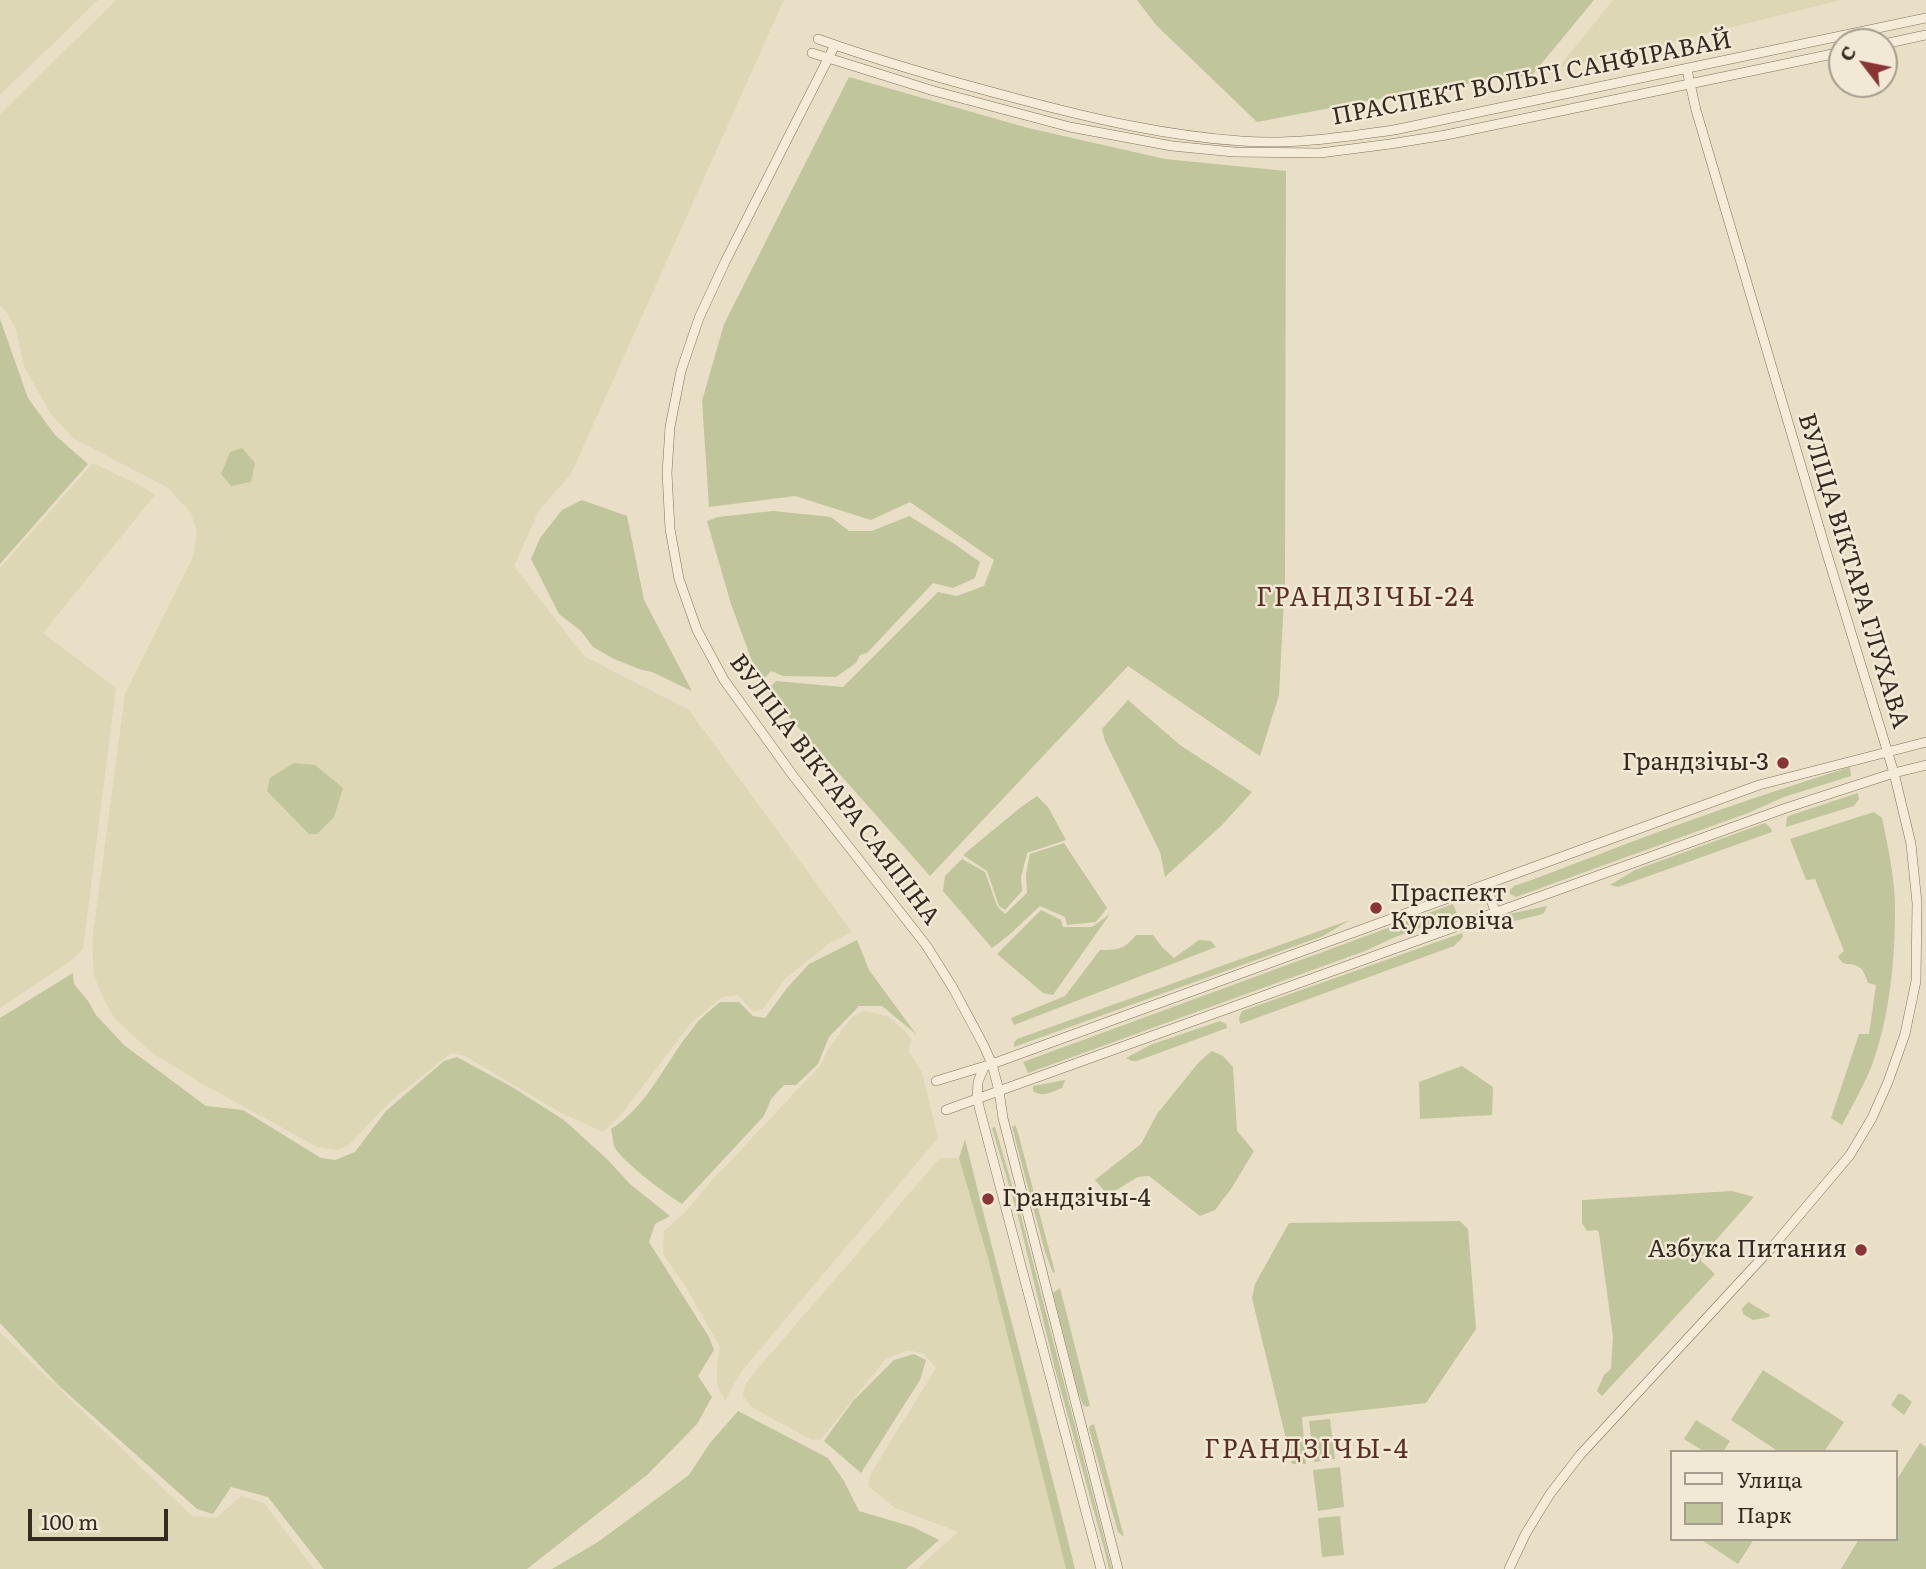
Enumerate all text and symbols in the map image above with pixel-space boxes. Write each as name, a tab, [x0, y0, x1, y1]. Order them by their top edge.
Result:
street label: ПРАСПЕКТ ВОЛЬГІ САНФІРАВАЙ	[1330, 26, 1734, 132]
north arrow	[1828, 28, 1898, 98]
text: С	[1831, 40, 1862, 66]
street label: ВУЛІЦА ВІКТАРА ГЛУХАВА	[1791, 410, 1915, 732]
district label: ГРАНДЗІЧЫ-24	[1257, 582, 1475, 614]
street label: ВУЛІЦА ВІКТАРА САЯПІНА	[723, 649, 945, 931]
place label: Грандзічы-3	[1622, 749, 1769, 777]
marker: Грандзічы-3	[1775, 755, 1791, 771]
place label: Праспект Курловіча	[1390, 880, 1514, 936]
marker: Праспект Курловіча	[1368, 900, 1384, 916]
place label: Грандзічы-4	[1002, 1185, 1151, 1213]
marker: Грандзічы-4	[980, 1191, 996, 1207]
place label: Азбука Питания	[1648, 1236, 1847, 1264]
marker: Азбука Питания	[1853, 1242, 1869, 1258]
district label: ГРАНДЗІЧЫ-4	[1205, 1434, 1409, 1466]
legend	[1671, 1450, 1898, 1541]
text: Улица	[1737, 1463, 1802, 1494]
scale bar	[32, 1496, 172, 1540]
text: Парк	[1737, 1498, 1791, 1529]
text: 100 m	[41, 1505, 98, 1536]

